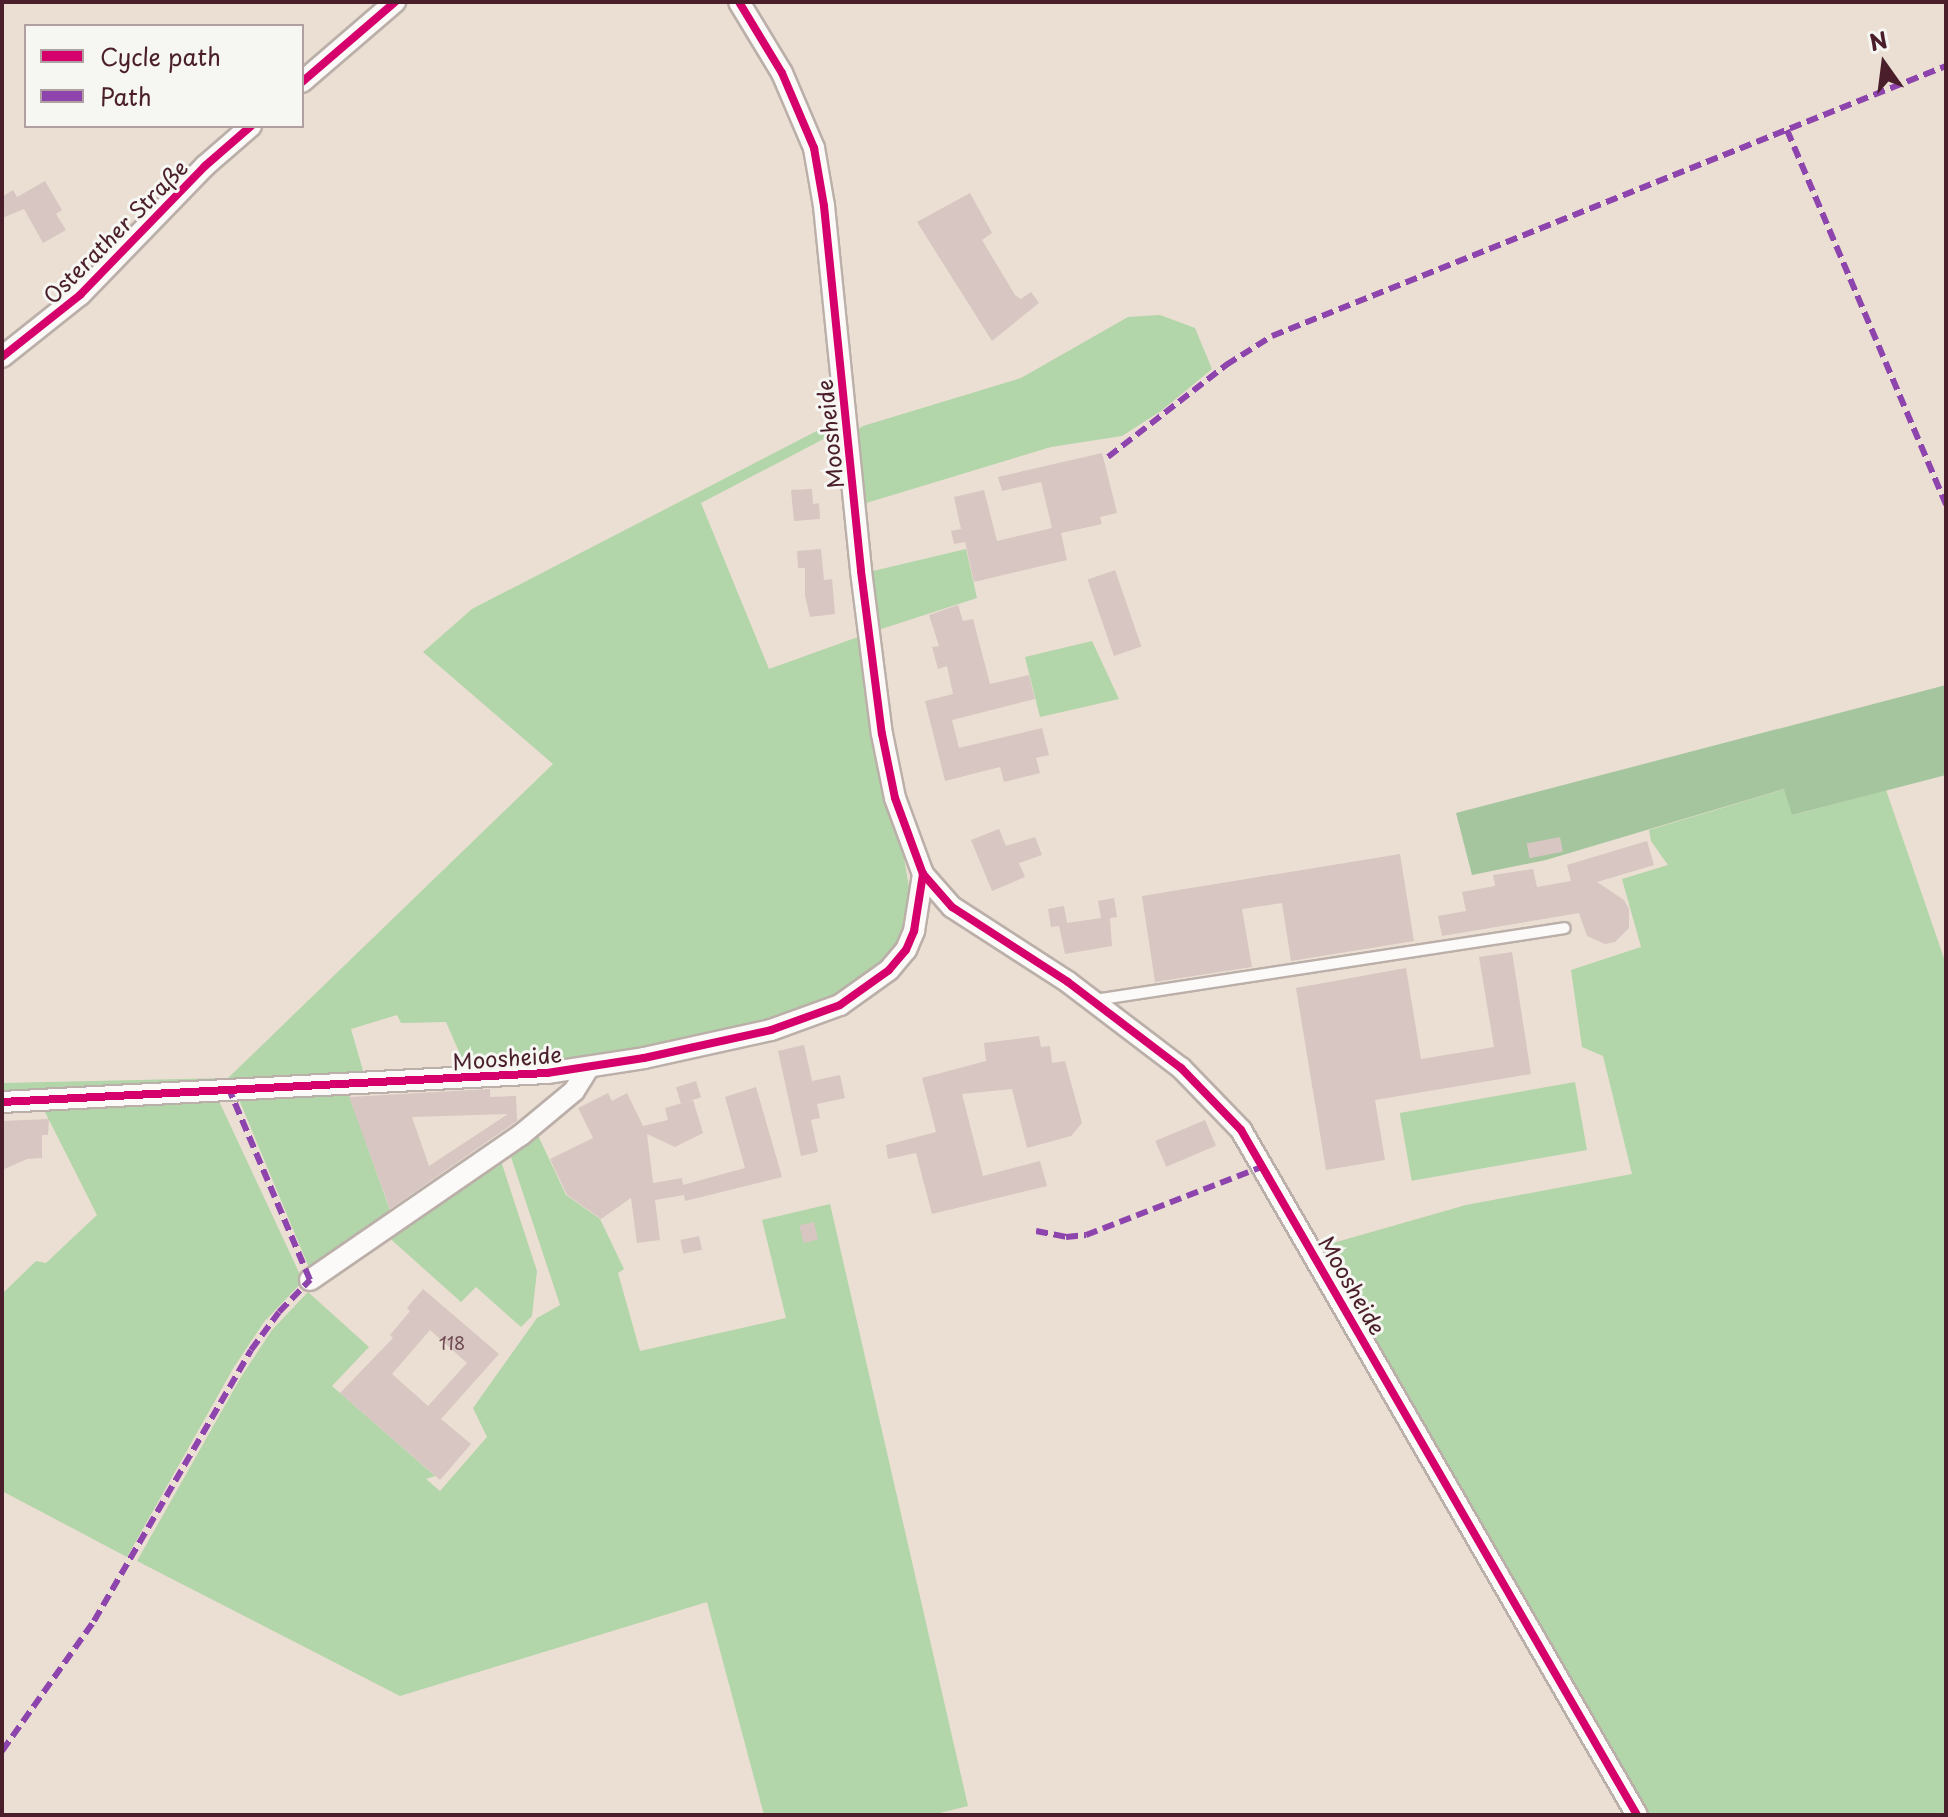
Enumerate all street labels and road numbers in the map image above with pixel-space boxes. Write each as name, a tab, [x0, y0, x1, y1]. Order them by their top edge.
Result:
street label: Osterather Straße	[37, 153, 193, 309]
street label: Moosheide	[810, 378, 848, 490]
street label: Moosheide	[451, 1040, 563, 1074]
street label: Moosheide	[1314, 1231, 1392, 1339]

